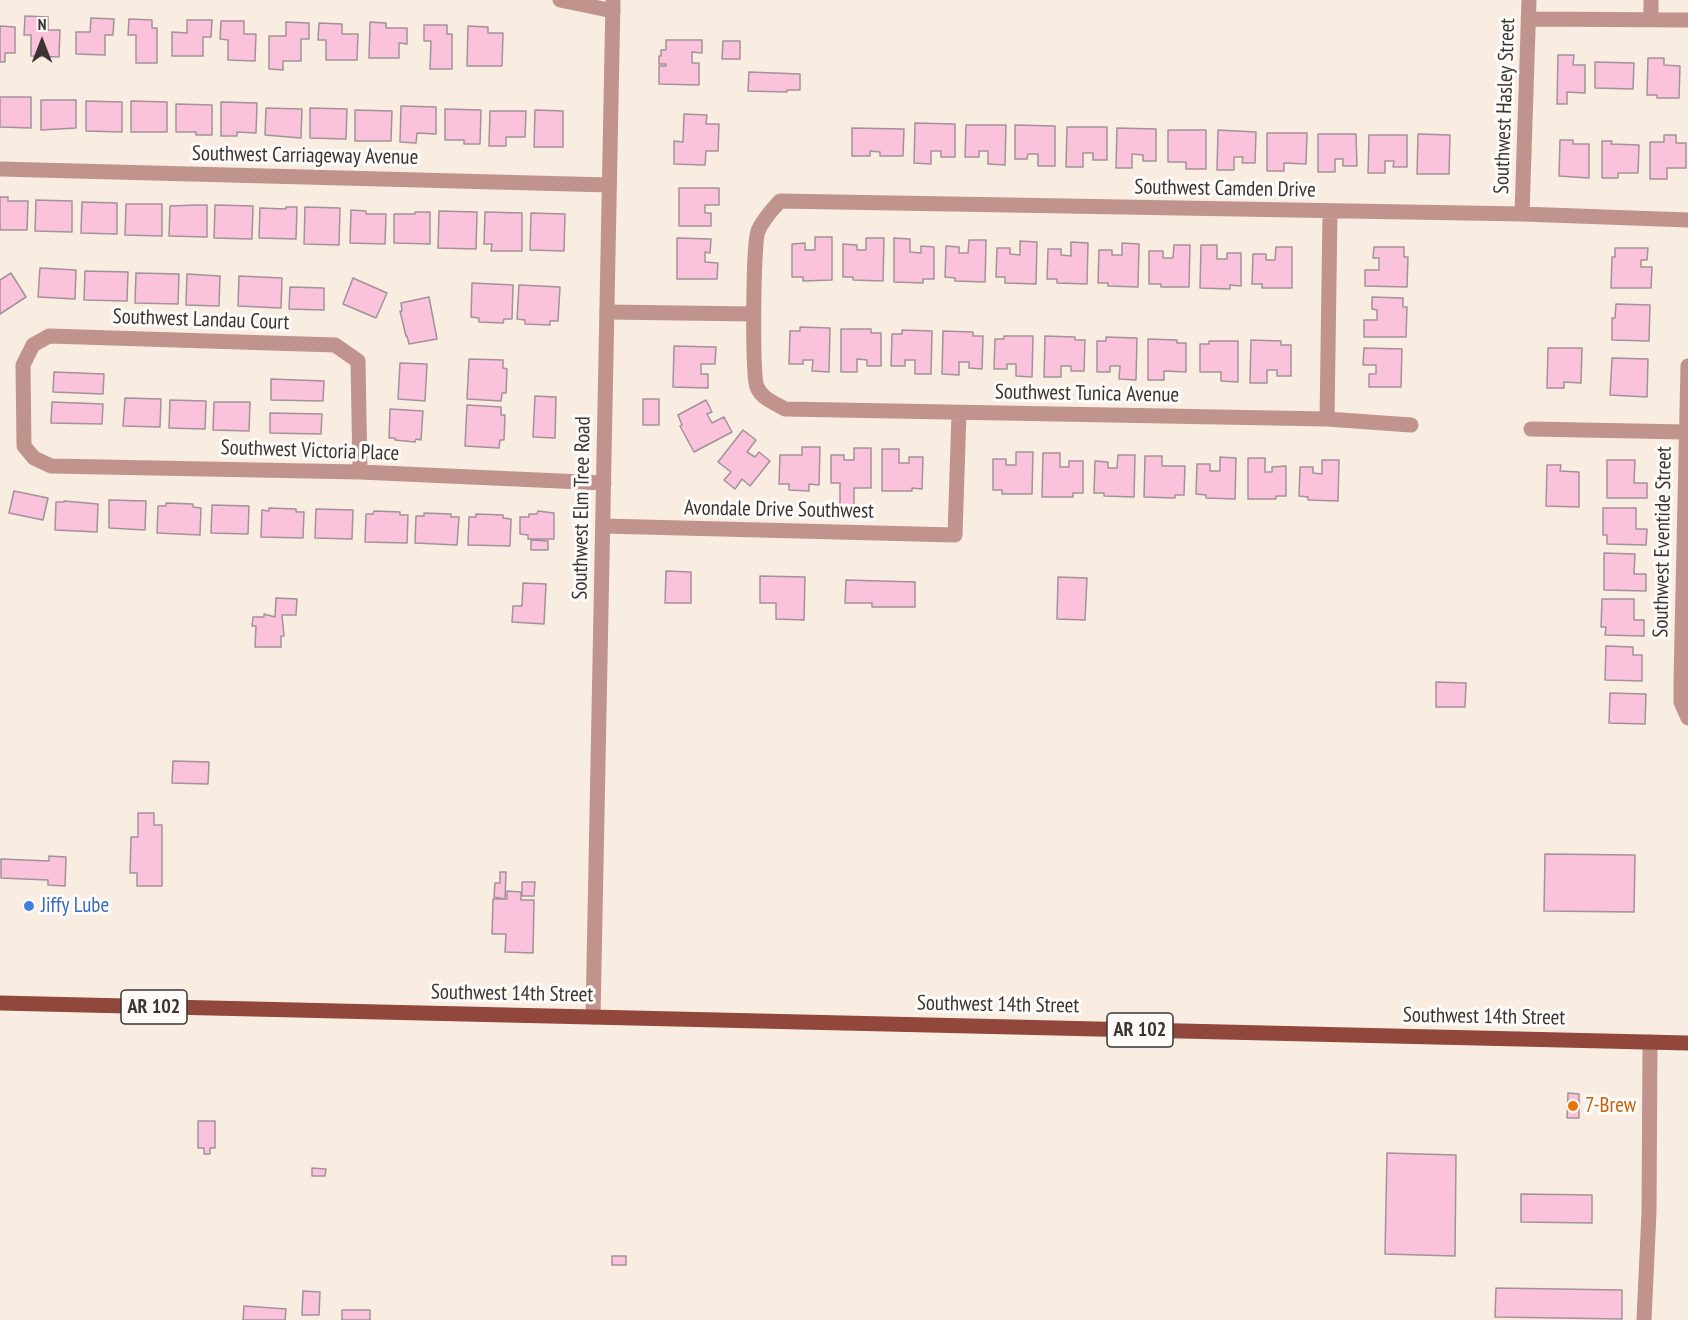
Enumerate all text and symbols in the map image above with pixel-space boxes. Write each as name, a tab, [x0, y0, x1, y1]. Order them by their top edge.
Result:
north arrow	[12, 12, 72, 72]
text: N	[38, 14, 46, 34]
street label: Southwest Hasley Street	[1489, 18, 1521, 194]
street label: Southwest Carriageway Avenue	[192, 141, 418, 171]
street label: Southwest Camden Drive	[1134, 175, 1316, 203]
street label: Southwest Landau Court	[112, 304, 290, 336]
street label: Southwest Tunica Avenue	[995, 380, 1179, 408]
street label: Southwest Elm Tree Road	[568, 416, 596, 600]
street label: Southwest Victoria Place	[220, 435, 400, 467]
street label: Southwest Eventide Street	[1649, 446, 1677, 638]
street label: Avondale Drive Southwest	[684, 496, 874, 524]
place label: Jiffy Lube	[41, 893, 109, 919]
marker: Jiffy Lube	[22, 899, 36, 913]
street label: Southwest 14th Street	[431, 980, 593, 1008]
road number: AR 102	[121, 990, 187, 1024]
street label: Southwest 14th Street	[917, 991, 1079, 1019]
street label: Southwest 14th Street	[1403, 1003, 1565, 1031]
road number: AR 102	[1107, 1013, 1173, 1047]
place label: 7-Brew	[1585, 1093, 1636, 1119]
marker: 7-Brew	[1566, 1099, 1580, 1113]

